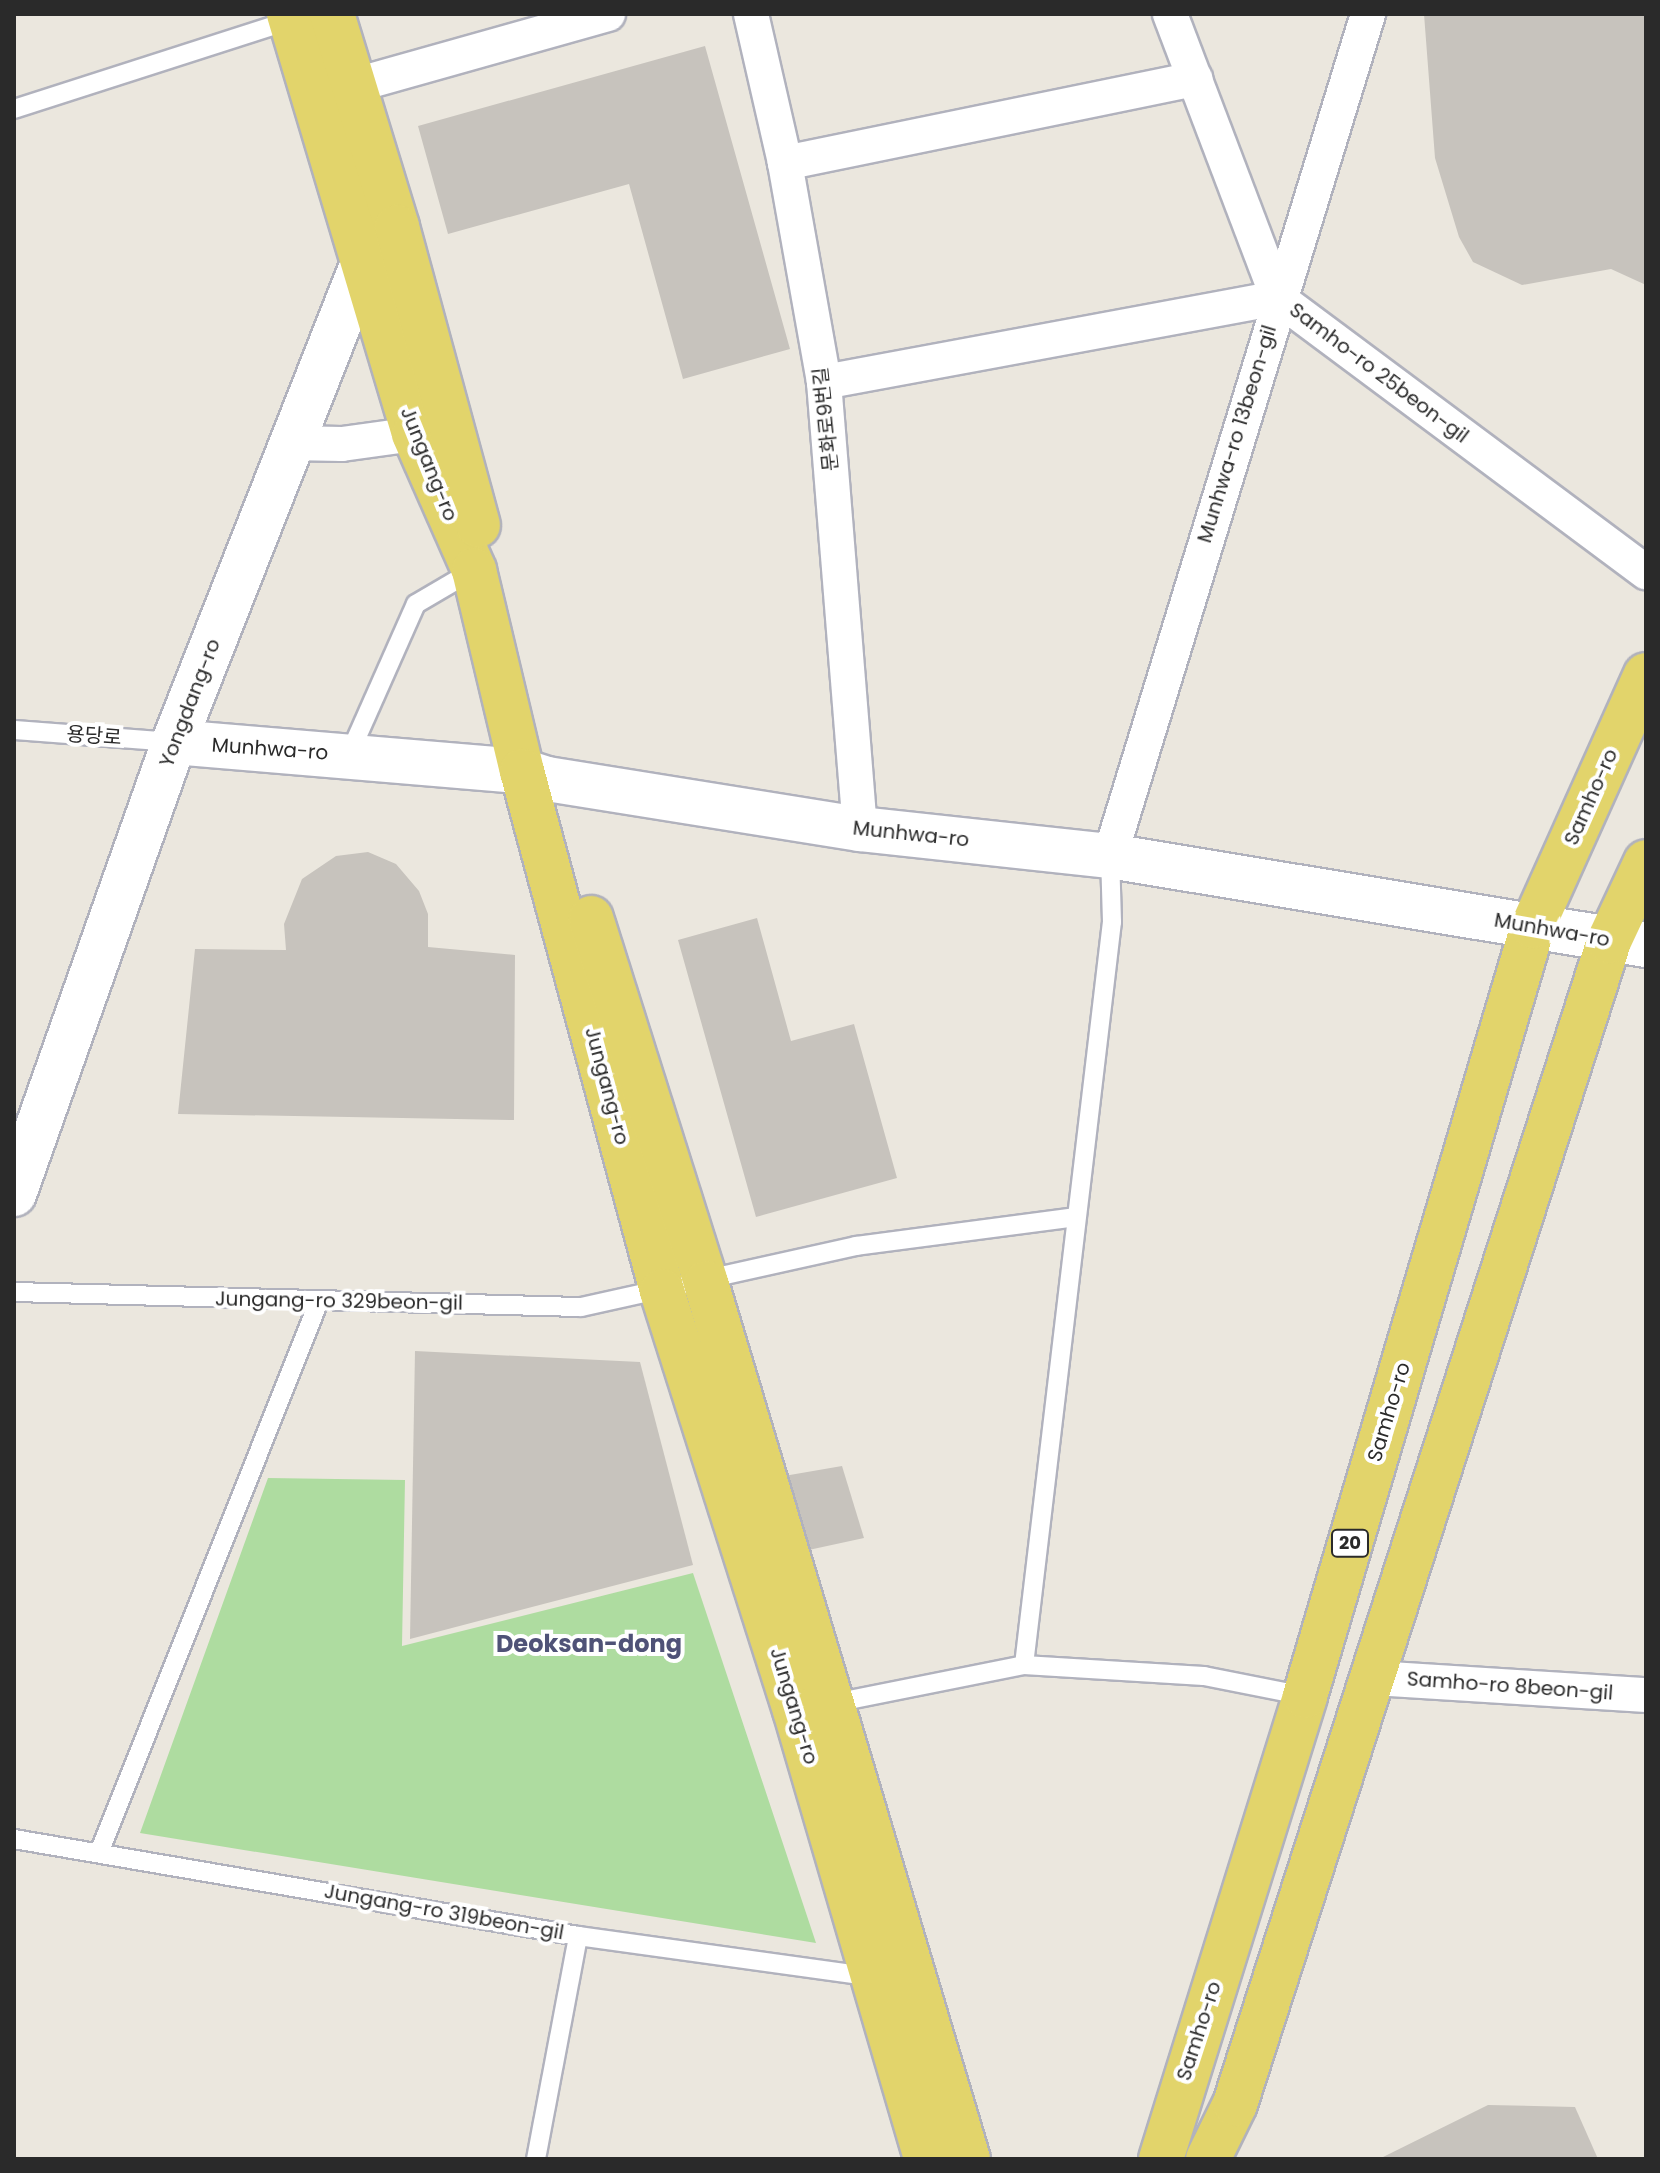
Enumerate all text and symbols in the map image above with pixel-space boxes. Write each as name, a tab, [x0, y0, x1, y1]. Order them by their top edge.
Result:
street label: Samho-ro 25beon-gil	[1285, 298, 1473, 448]
street label: Munhwa-ro 13beon-gil	[1192, 322, 1282, 546]
street label: 문화로9번길	[809, 366, 843, 472]
street label: Jungang-ro	[395, 403, 463, 525]
street label: Yongdang-ro	[155, 635, 225, 771]
street label: 용당로	[66, 722, 122, 750]
street label: Munhwa-ro	[211, 733, 329, 765]
street label: Samho-ro	[1559, 745, 1623, 849]
street label: Munhwa-ro	[852, 816, 970, 852]
street label: Munhwa-ro	[1492, 908, 1612, 952]
street label: Jungang-ro	[580, 1025, 634, 1147]
street label: Jungang-ro 329beon-gil	[215, 1287, 463, 1315]
street label: Samho-ro	[1363, 1359, 1415, 1465]
road number: 20	[1330, 1529, 1370, 1557]
district label: Deoksan-dong	[496, 1630, 682, 1658]
street label: Jungang-ro	[765, 1645, 823, 1767]
street label: Samho-ro 8beon-gil	[1406, 1667, 1614, 1705]
street label: Jungang-ro 319beon-gil	[322, 1879, 566, 1945]
street label: Samho-ro	[1172, 1978, 1226, 2084]

